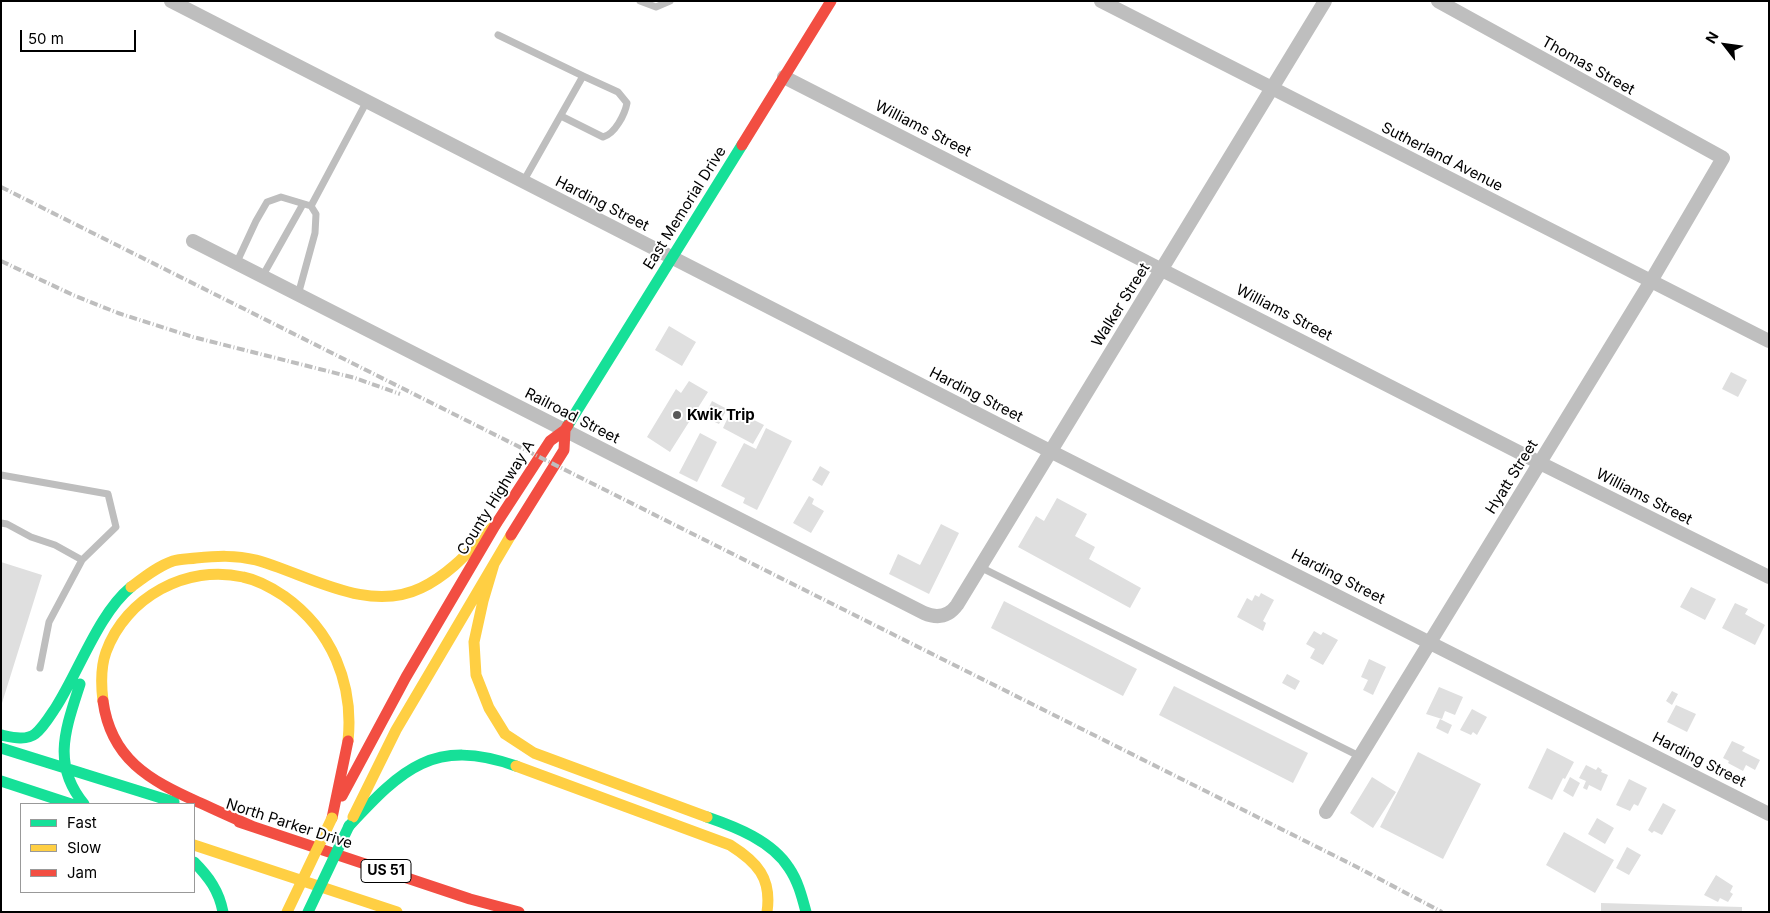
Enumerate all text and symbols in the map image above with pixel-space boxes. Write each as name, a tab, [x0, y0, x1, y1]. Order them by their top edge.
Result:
scale bar	[22, 20, 139, 52]
north arrow	[1700, 20, 1750, 70]
text: N	[1702, 28, 1722, 46]
text: 50 m	[28, 29, 64, 48]
street label: Thomas Street	[1538, 33, 1638, 99]
street label: Williams Street	[872, 97, 974, 161]
street label: Sutherland Avenue	[1378, 119, 1506, 195]
street label: East Memorial Drive	[640, 143, 730, 273]
street label: Harding Street	[552, 173, 652, 235]
street label: Walker Street	[1088, 260, 1154, 350]
street label: Williams Street	[1233, 281, 1335, 345]
street label: Harding Street	[926, 364, 1026, 426]
street label: Railroad Street	[522, 384, 622, 448]
place label: Kwik Trip	[687, 406, 755, 424]
marker: Kwik Trip	[671, 409, 683, 421]
street label: County Highway A	[453, 437, 539, 559]
street label: Hyatt Street	[1482, 437, 1542, 517]
street label: Williams Street	[1593, 465, 1695, 529]
street label: Harding Street	[1288, 546, 1388, 608]
street label: Harding Street	[1649, 729, 1749, 791]
street label: North Parker Drive	[224, 795, 354, 853]
legend	[20, 803, 195, 893]
text: Fast	[67, 813, 97, 832]
text: Slow	[67, 838, 101, 857]
road number: US 51	[361, 859, 411, 882]
text: Jam	[67, 863, 97, 882]

